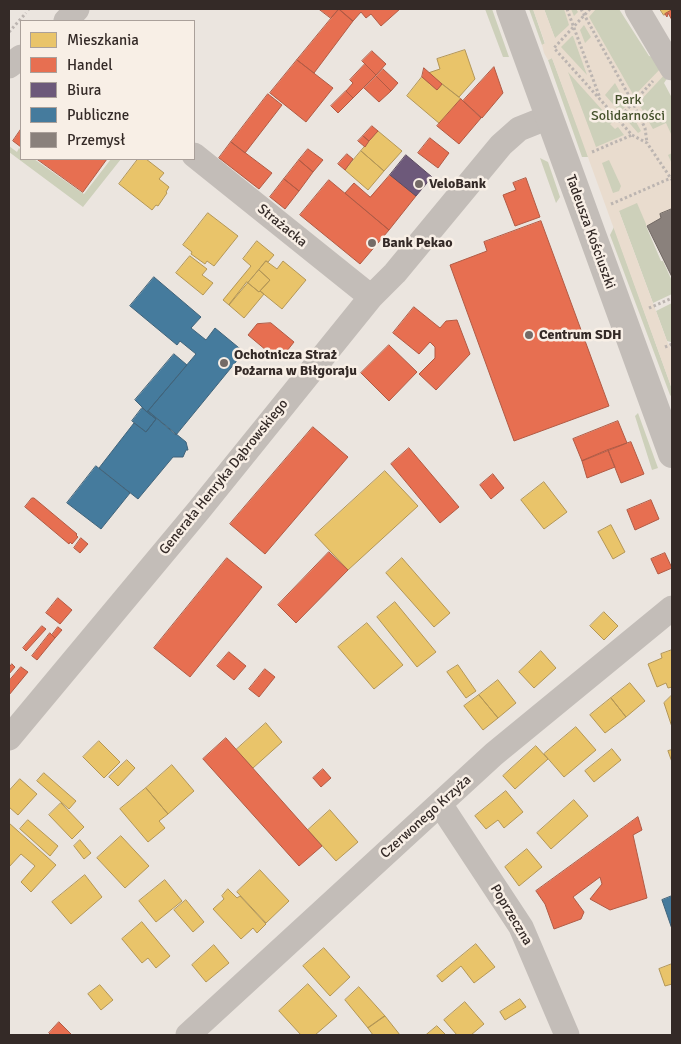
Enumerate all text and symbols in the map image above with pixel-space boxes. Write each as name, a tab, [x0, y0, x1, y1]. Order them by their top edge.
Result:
legend	[20, 20, 195, 160]
text: Mieszkania	[67, 31, 139, 49]
text: Handel	[67, 56, 113, 74]
text: Biura	[67, 81, 101, 99]
park label: Park Solidarności	[591, 92, 665, 124]
text: Publiczne	[67, 106, 129, 124]
text: Przemysł	[67, 131, 125, 149]
street label: Tadeusza Kościuszki	[562, 173, 618, 291]
place label: VeloBank	[429, 176, 486, 192]
marker: VeloBank	[413, 178, 425, 190]
street label: Strażacka	[254, 201, 310, 251]
place label: Bank Pekao	[382, 235, 452, 251]
marker: Bank Pekao	[366, 237, 378, 249]
place label: Centrum SDH	[539, 327, 622, 343]
marker: Centrum SDH	[523, 329, 535, 341]
place label: Ochotnicza Straż Pożarna w Biłgoraju	[234, 347, 357, 380]
marker: Ochotnicza Straż Pożarna w Biłgoraju	[218, 357, 230, 369]
street label: Generała Henryka Dąbrowskiego	[156, 396, 292, 558]
street label: Czerwonego Krzyża	[377, 772, 475, 862]
street label: Poprzeczna	[486, 881, 536, 949]

